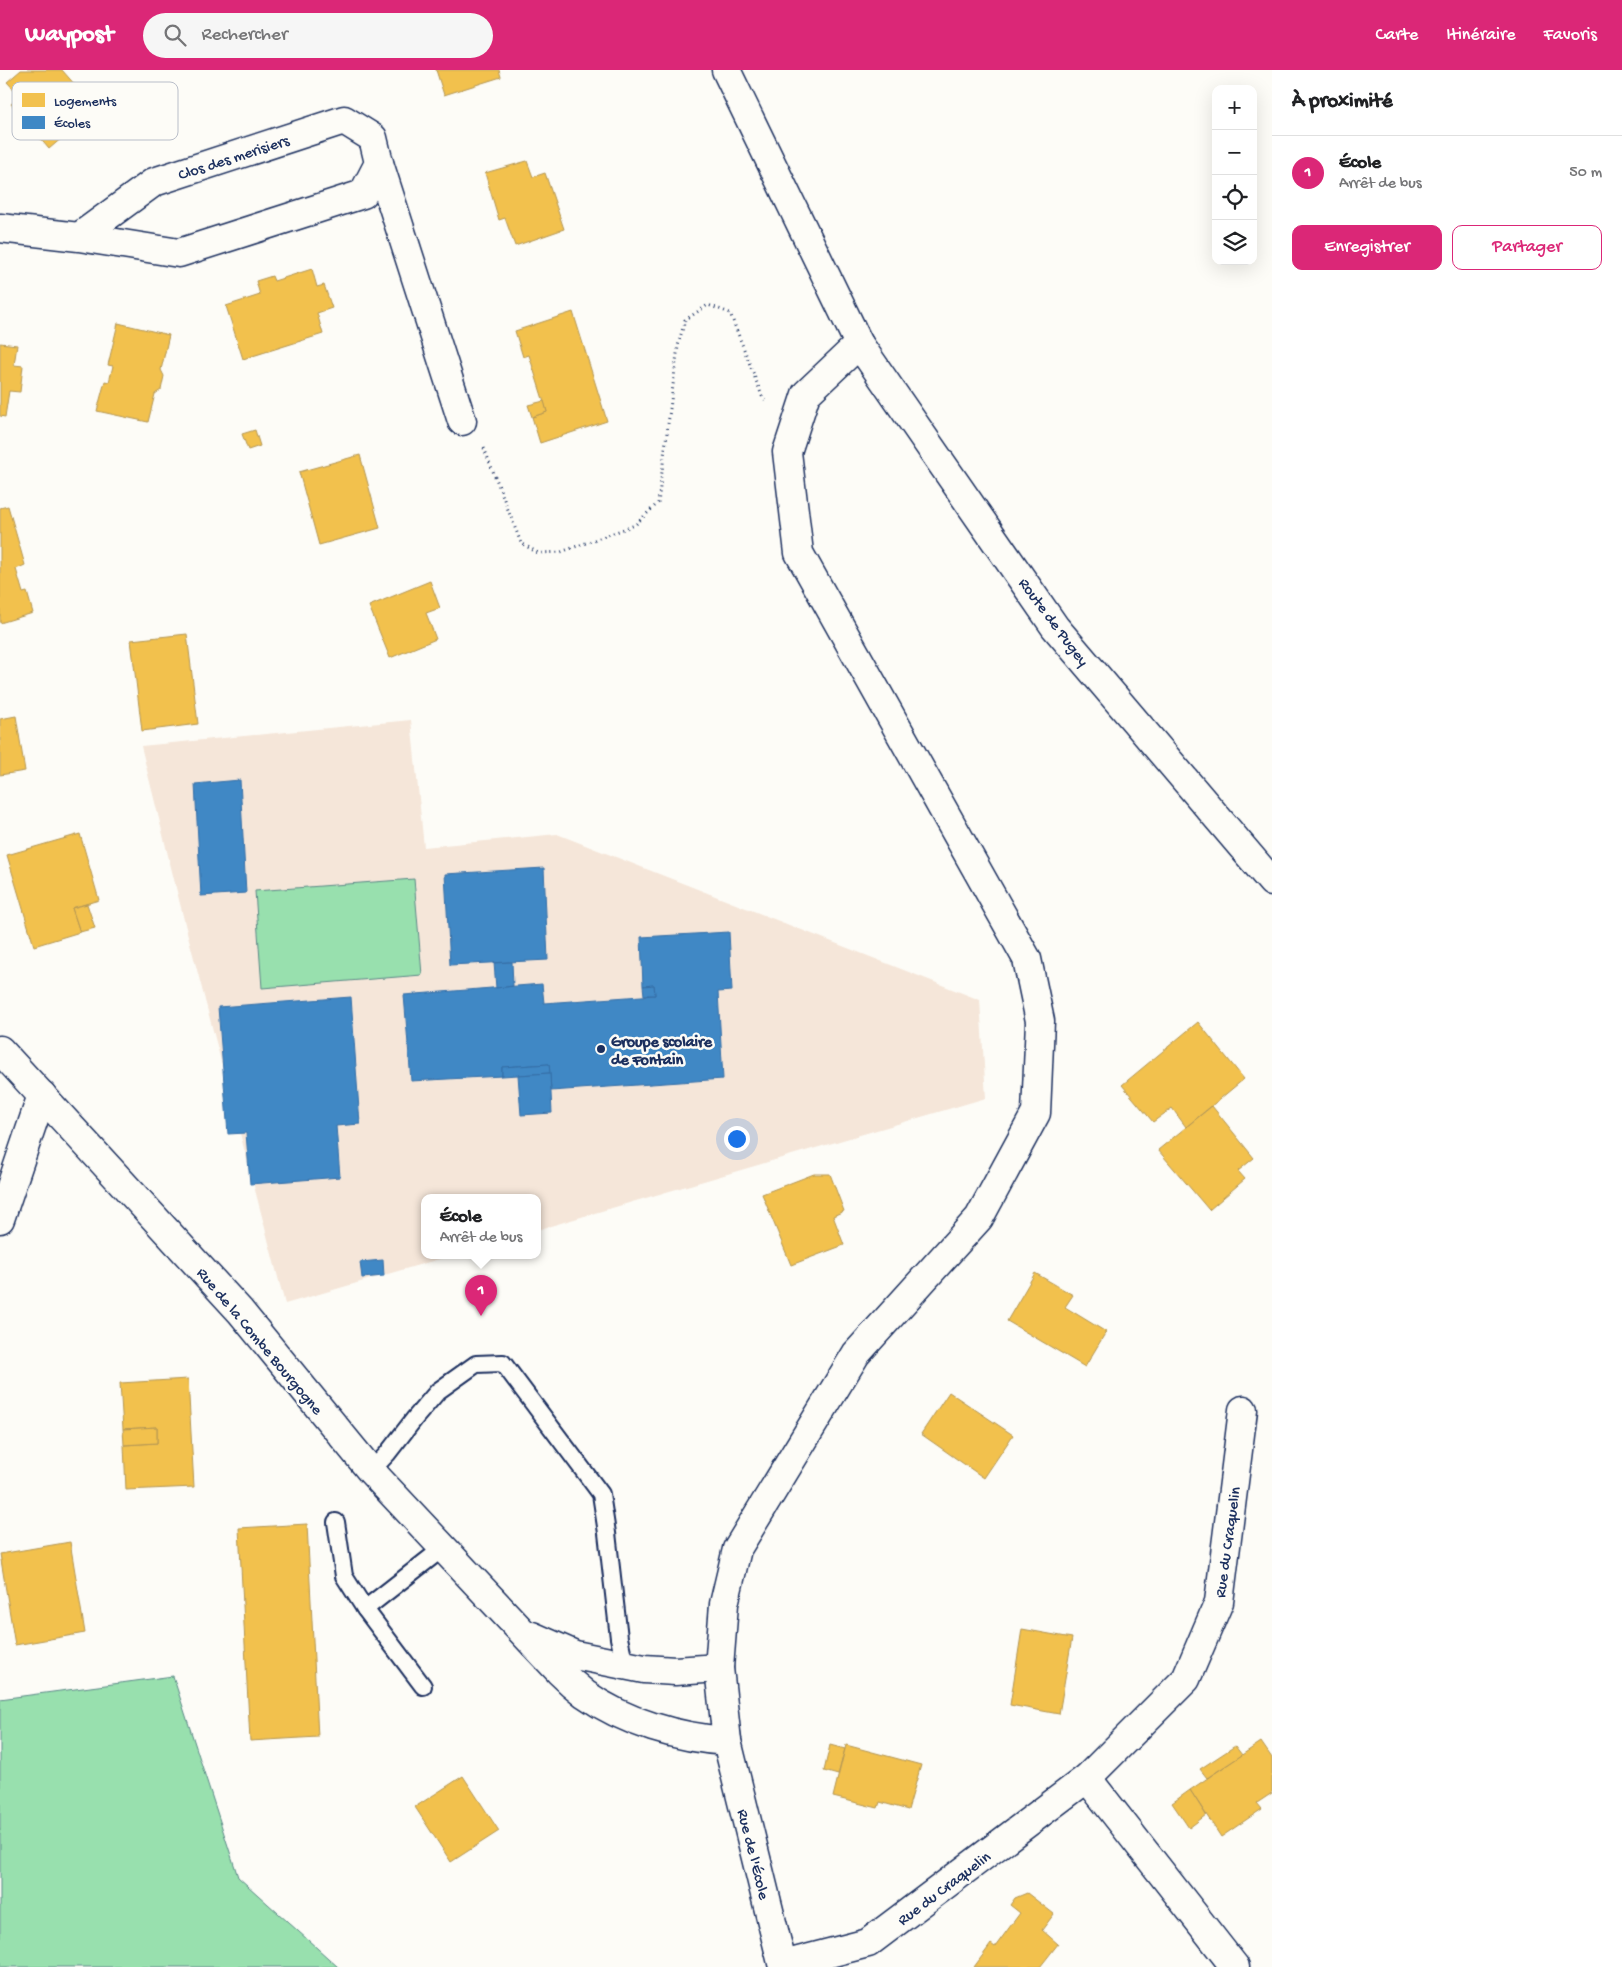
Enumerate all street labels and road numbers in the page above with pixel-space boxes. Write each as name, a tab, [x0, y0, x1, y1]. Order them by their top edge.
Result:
street label: Clos des merisiers	[176, 132, 293, 186]
street label: Route de Pugey	[1013, 575, 1092, 671]
street label: Rue de la Combe Bourgogne	[191, 1265, 326, 1420]
street label: Rue du Craquelin	[1212, 1485, 1247, 1599]
street label: Rue de l'École	[731, 1808, 772, 1903]
street label: Rue du Craquelin	[895, 1848, 996, 1931]

